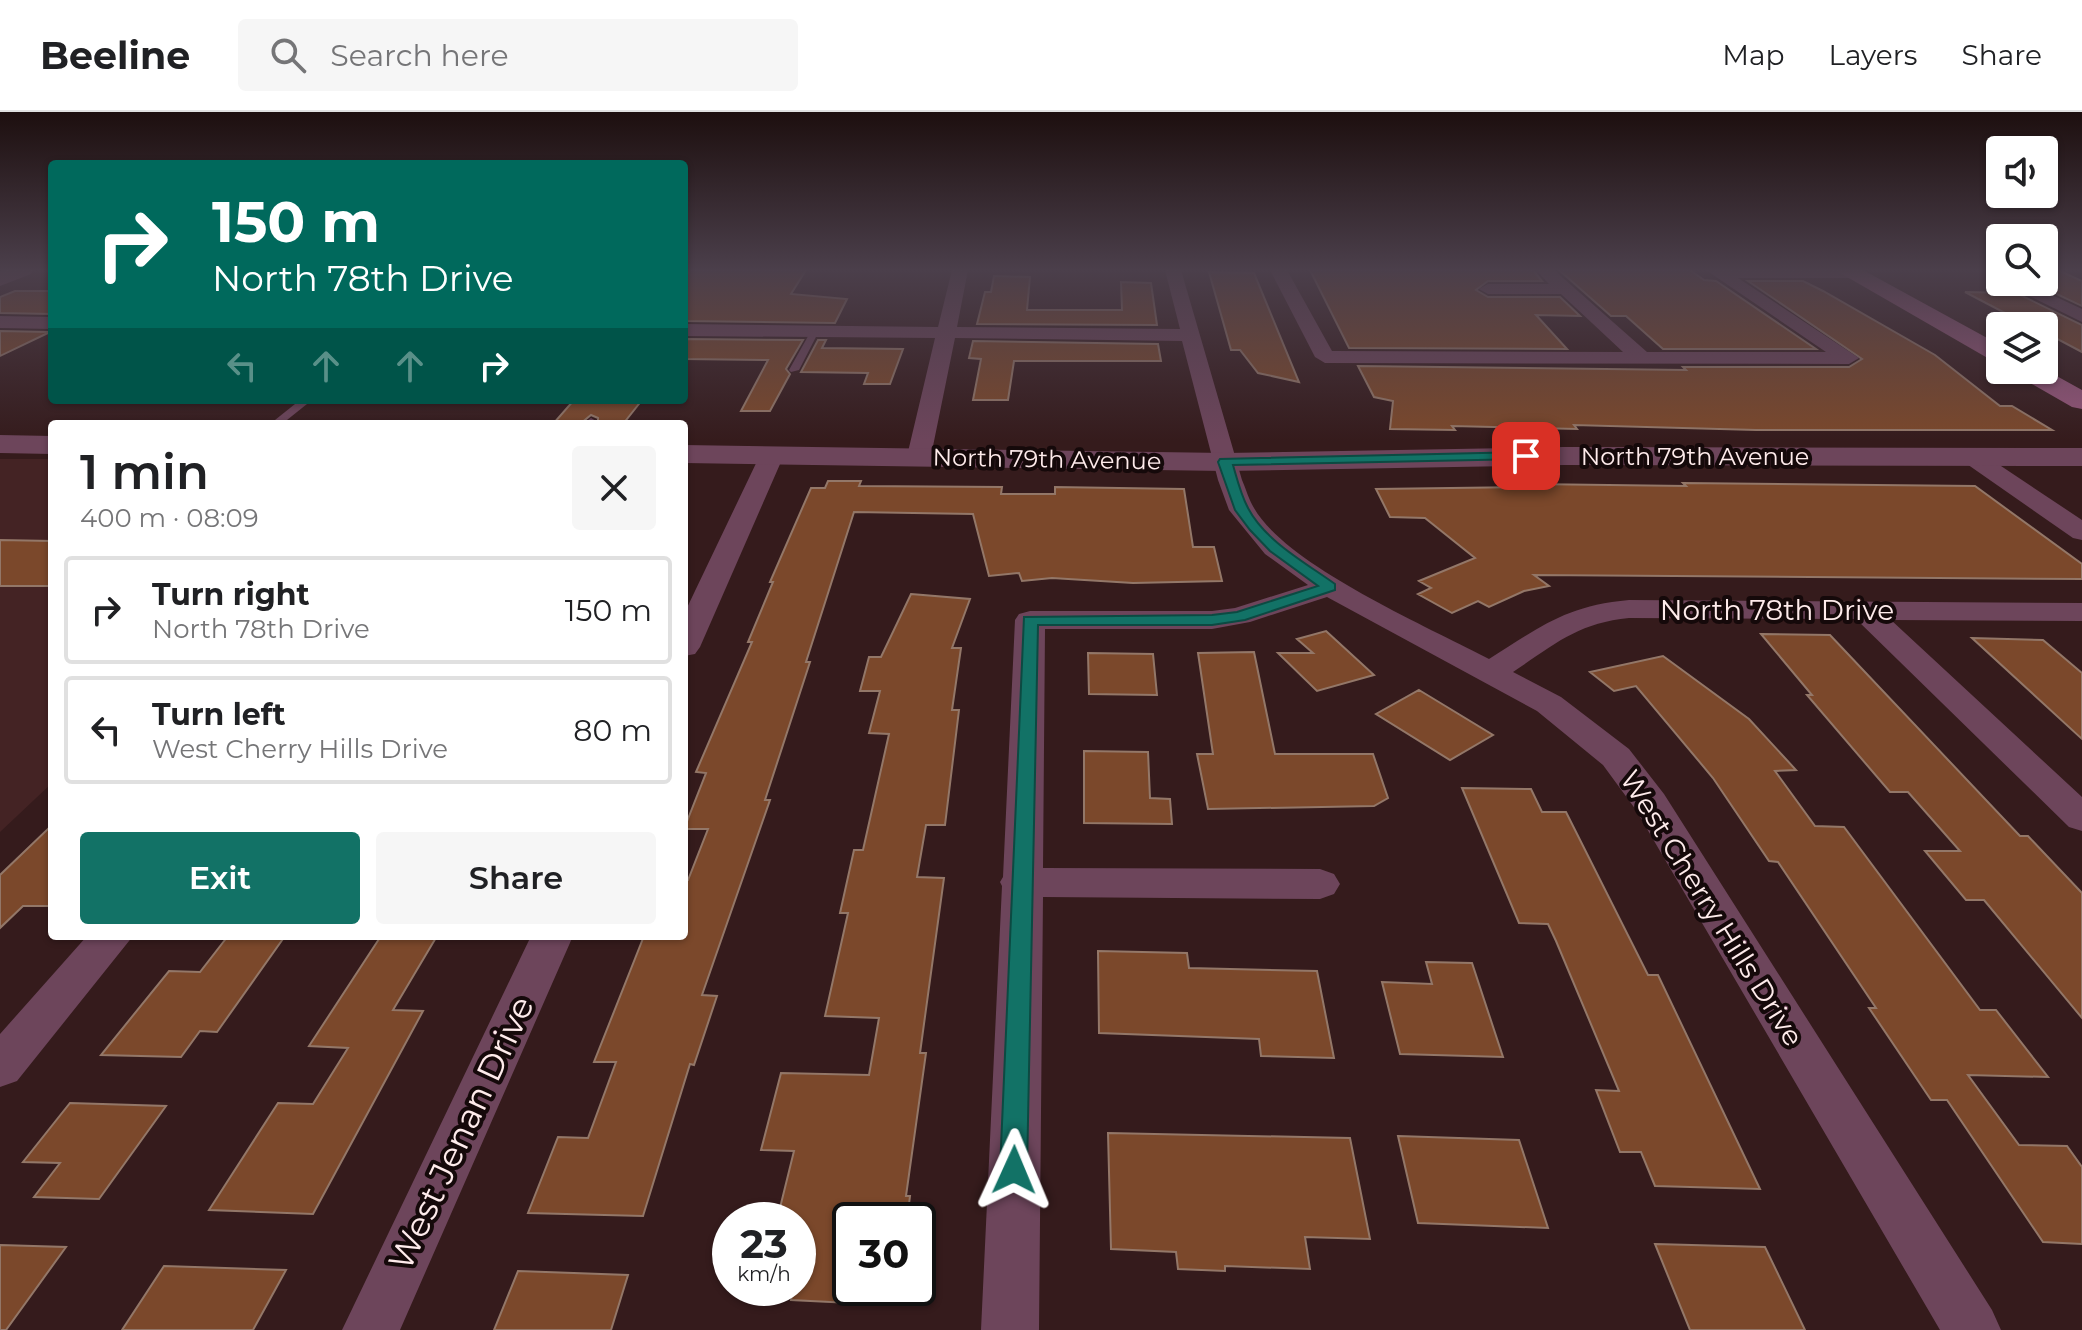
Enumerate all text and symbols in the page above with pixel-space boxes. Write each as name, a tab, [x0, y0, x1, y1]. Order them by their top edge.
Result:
search box	[238, 19, 798, 91]
text: Beeline	[40, 32, 190, 79]
icon: search	[266, 33, 310, 77]
text: Search here	[330, 37, 509, 74]
text: Map	[1722, 38, 1785, 72]
text: Layers	[1829, 38, 1918, 72]
text: Share	[1962, 38, 2042, 72]
map controls	[1986, 136, 2058, 384]
button: sound	[1986, 136, 2058, 208]
text: 150 m	[212, 188, 380, 256]
icon: right	[80, 192, 184, 296]
button: search	[1986, 224, 2058, 296]
text: North 78th Drive	[212, 256, 513, 300]
button: layers	[1986, 312, 2058, 384]
icon: left	[220, 344, 264, 388]
icon: ahead	[304, 344, 348, 388]
icon: ahead	[388, 344, 432, 388]
icon: right	[472, 344, 516, 388]
pin	[1492, 422, 1560, 490]
icon: arrive	[1504, 434, 1548, 478]
street label: North 79th Avenue	[1581, 442, 1809, 471]
text: 1 min	[80, 443, 209, 501]
street label: North 79th Avenue	[932, 443, 1162, 475]
button: close	[572, 446, 656, 530]
text: 400 m · 08:09	[80, 502, 259, 534]
text: Turn right	[152, 576, 309, 613]
icon: right	[84, 588, 128, 632]
text: 150 m	[565, 592, 652, 629]
street label: North 78th Drive	[1660, 593, 1894, 627]
text: North 78th Drive	[152, 613, 370, 645]
text: Turn left	[152, 696, 285, 733]
icon: left	[84, 708, 128, 752]
text: 80 m	[573, 712, 652, 749]
text: West Cherry Hills Drive	[152, 733, 448, 765]
street label: West Cherry Hills Drive	[1613, 764, 1811, 1052]
button: Exit	[80, 832, 360, 924]
button: Share	[376, 832, 656, 924]
street label: West Jenan Drive	[379, 989, 543, 1277]
position arrow	[972, 1128, 1056, 1212]
speed limit sign: 30	[832, 1202, 936, 1306]
text: 23	[740, 1219, 788, 1268]
text: km/h	[737, 1262, 791, 1286]

